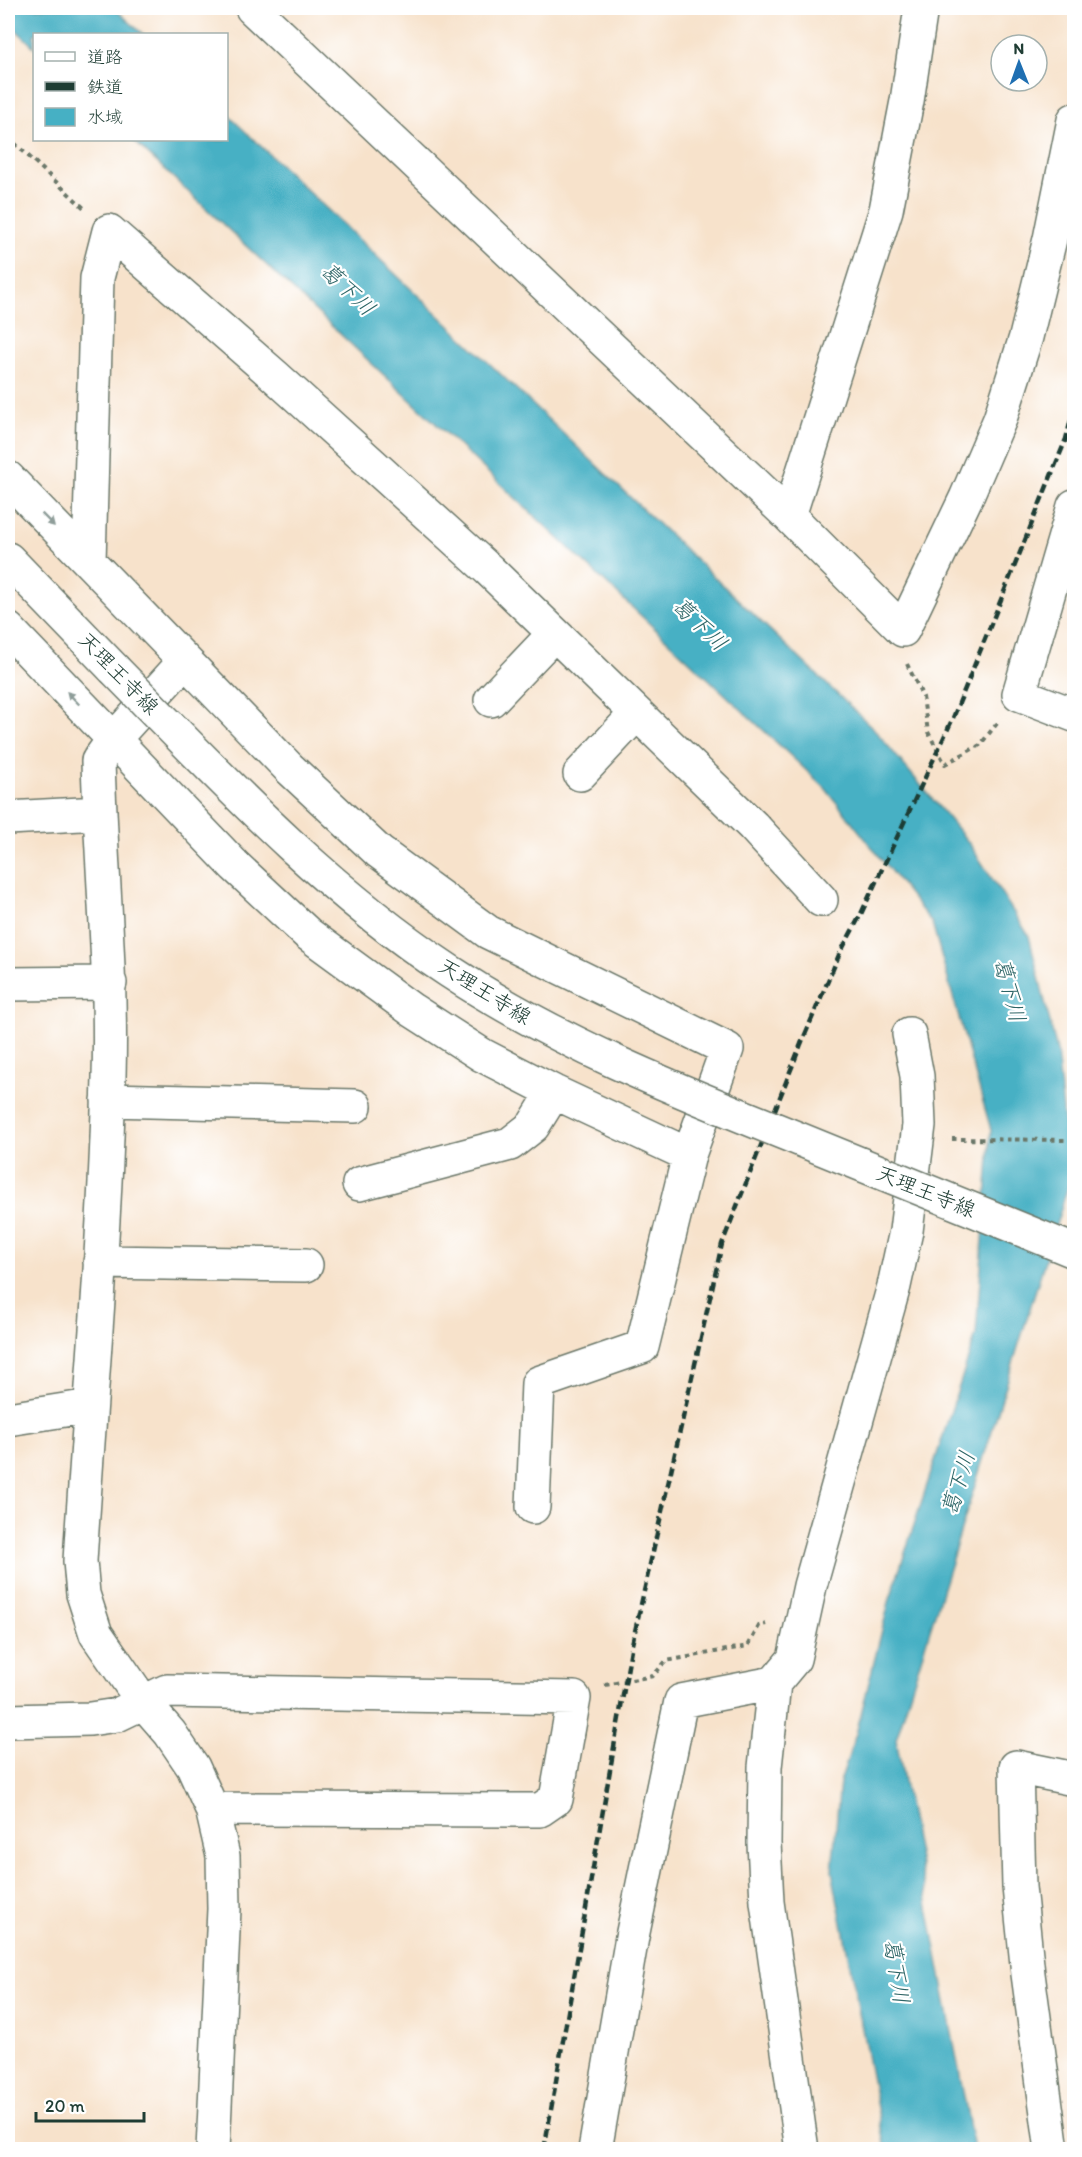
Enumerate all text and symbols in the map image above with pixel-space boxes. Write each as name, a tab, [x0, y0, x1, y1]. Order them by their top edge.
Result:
legend	[33, 33, 228, 141]
north arrow	[989, 33, 1049, 93]
text: N	[1013, 39, 1024, 58]
text: 道路	[87, 46, 123, 68]
text: 鉄道	[87, 76, 123, 98]
text: 水域	[87, 106, 123, 128]
water label: 葛下川	[315, 256, 381, 322]
one-way arrow	[41, 512, 55, 526]
water label: 葛下川	[667, 591, 733, 657]
street label: 天理王寺線	[74, 627, 164, 719]
one-way arrow	[66, 690, 80, 705]
street label: 天理王寺線	[434, 953, 536, 1029]
water label: 葛下川	[988, 955, 1032, 1025]
street label: 天理王寺線	[873, 1160, 979, 1222]
water label: 葛下川	[935, 1447, 981, 1519]
water label: 葛下川	[879, 1936, 915, 2006]
scale bar	[36, 2085, 144, 2123]
text: 20 m	[45, 2095, 85, 2117]

